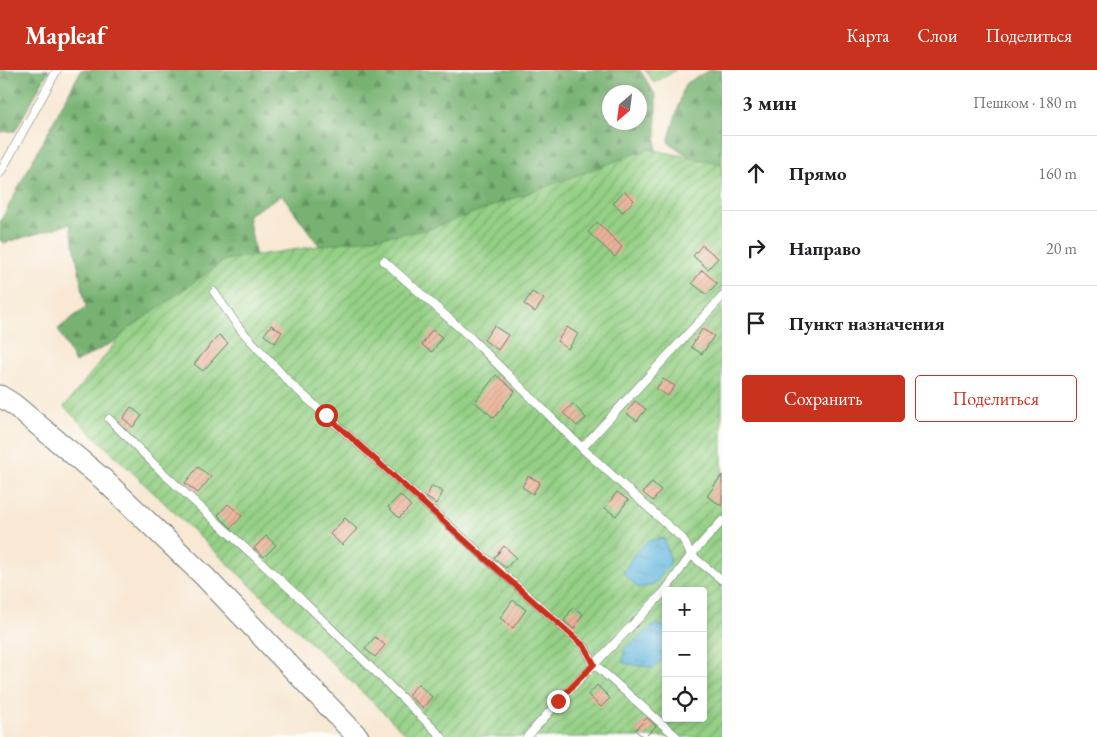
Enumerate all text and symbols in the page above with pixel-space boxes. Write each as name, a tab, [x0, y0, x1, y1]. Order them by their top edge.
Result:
text: Mapleaf	[25, 20, 106, 51]
text: Карта	[847, 24, 890, 47]
text: Слои	[918, 24, 957, 47]
text: Поделиться	[985, 24, 1072, 47]
north arrow	[602, 85, 647, 130]
text: 3 мин	[742, 89, 797, 116]
text: Пешком · 180 m	[973, 92, 1077, 113]
icon: ahead	[742, 159, 770, 187]
text: Прямо	[789, 161, 847, 186]
text: 160 m	[1038, 163, 1077, 184]
icon: right	[742, 234, 770, 262]
text: Направо	[789, 236, 861, 261]
text: 20 m	[1046, 238, 1077, 259]
icon: arrive	[742, 309, 770, 337]
text: Пункт назначения	[789, 311, 945, 336]
button: Сохранить	[742, 375, 905, 422]
button: Поделиться	[915, 375, 1077, 422]
route start	[315, 404, 338, 427]
map controls	[662, 587, 707, 722]
button: +	[662, 587, 707, 632]
button: −	[662, 632, 707, 677]
button: locate	[662, 677, 707, 722]
route end	[547, 690, 570, 713]

